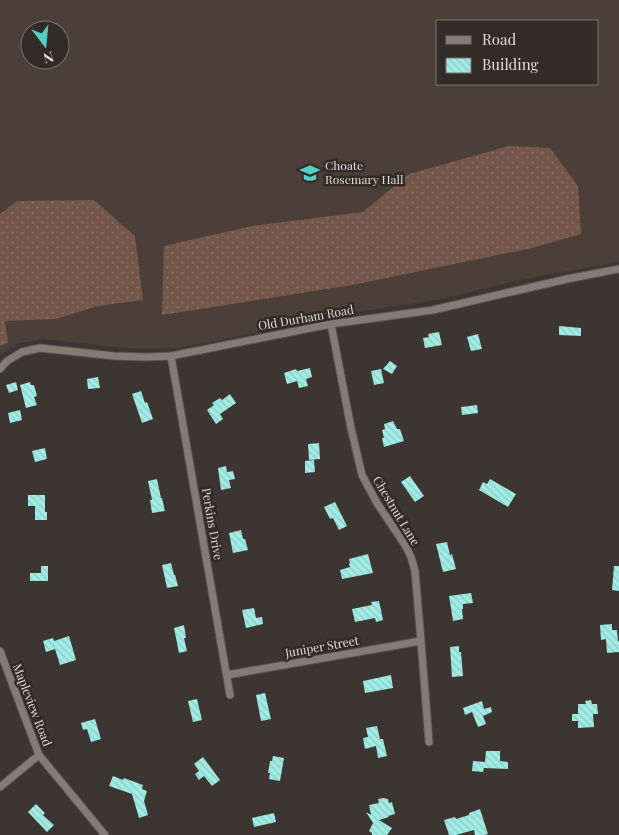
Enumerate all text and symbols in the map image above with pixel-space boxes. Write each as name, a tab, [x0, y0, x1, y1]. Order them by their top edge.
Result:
north arrow	[20, 20, 70, 70]
legend	[436, 20, 599, 85]
text: Road	[482, 29, 516, 49]
text: N	[41, 47, 56, 69]
text: Building	[482, 54, 539, 74]
place label: Choate Rosemary Hall	[325, 157, 404, 187]
school or university icon: Choate Rosemary Hall	[299, 162, 321, 184]
street label: Old Durham Road	[257, 301, 355, 333]
street label: Chestnut Lane	[370, 473, 424, 548]
street label: Perkins Drive	[199, 486, 227, 561]
street label: Juniper Street	[283, 632, 361, 661]
street label: Mapleview Road	[10, 661, 56, 748]

